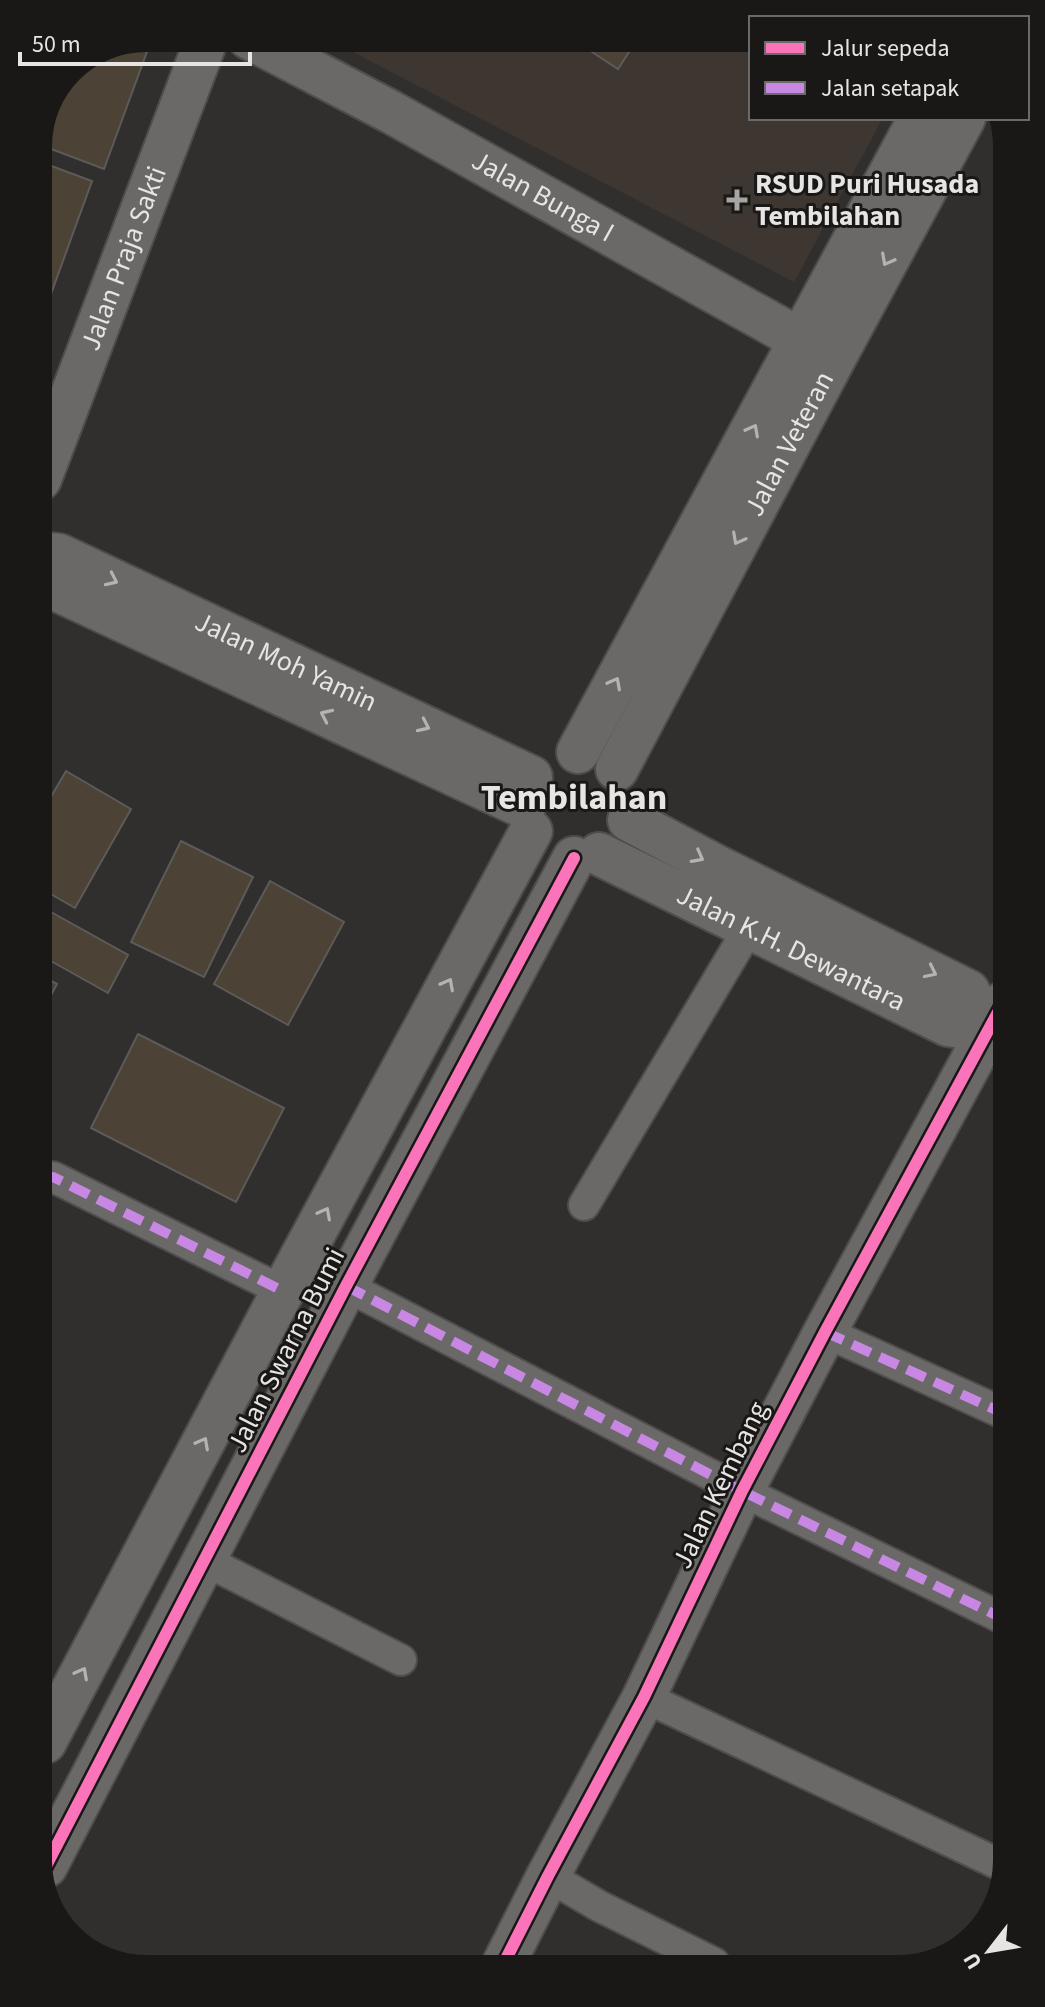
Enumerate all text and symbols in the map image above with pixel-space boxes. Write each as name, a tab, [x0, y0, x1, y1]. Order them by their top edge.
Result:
scale bar	[20, 16, 250, 66]
legend	[749, 16, 1029, 120]
text: 50 m	[32, 27, 81, 62]
text: Jalur sepeda	[821, 31, 950, 66]
text: Jalan setapak	[821, 71, 959, 106]
street label: Jalan Bunga I	[464, 141, 622, 252]
street label: Jalan Praja Sakti	[70, 160, 177, 356]
place label: RSUD Puri Husada Tembilahan	[755, 164, 979, 236]
marker: RSUD Puri Husada Tembilahan	[726, 189, 748, 211]
one-way arrow	[881, 252, 897, 266]
street label: Jalan Veteran	[734, 364, 844, 523]
one-way arrow	[743, 423, 758, 438]
one-way arrow	[733, 531, 748, 546]
one-way arrow	[104, 570, 119, 586]
street label: Jalan Moh Yamin	[188, 602, 384, 722]
one-way arrow	[606, 677, 621, 691]
one-way arrow	[320, 709, 334, 725]
one-way arrow	[416, 716, 430, 732]
district label: Tembilahan	[481, 772, 667, 823]
one-way arrow	[689, 847, 704, 862]
street label: Jalan K.H. Dewantara	[670, 875, 912, 1021]
one-way arrow	[922, 962, 937, 978]
one-way arrow	[439, 978, 454, 993]
one-way arrow	[315, 1208, 331, 1222]
street label: Jalan Swarna Bumi	[217, 1241, 355, 1459]
street label: Jalan Kembang	[662, 1395, 778, 1575]
one-way arrow	[194, 1437, 209, 1451]
one-way arrow	[72, 1667, 87, 1681]
north arrow	[949, 1911, 1029, 1991]
text: U	[955, 1946, 990, 1975]

